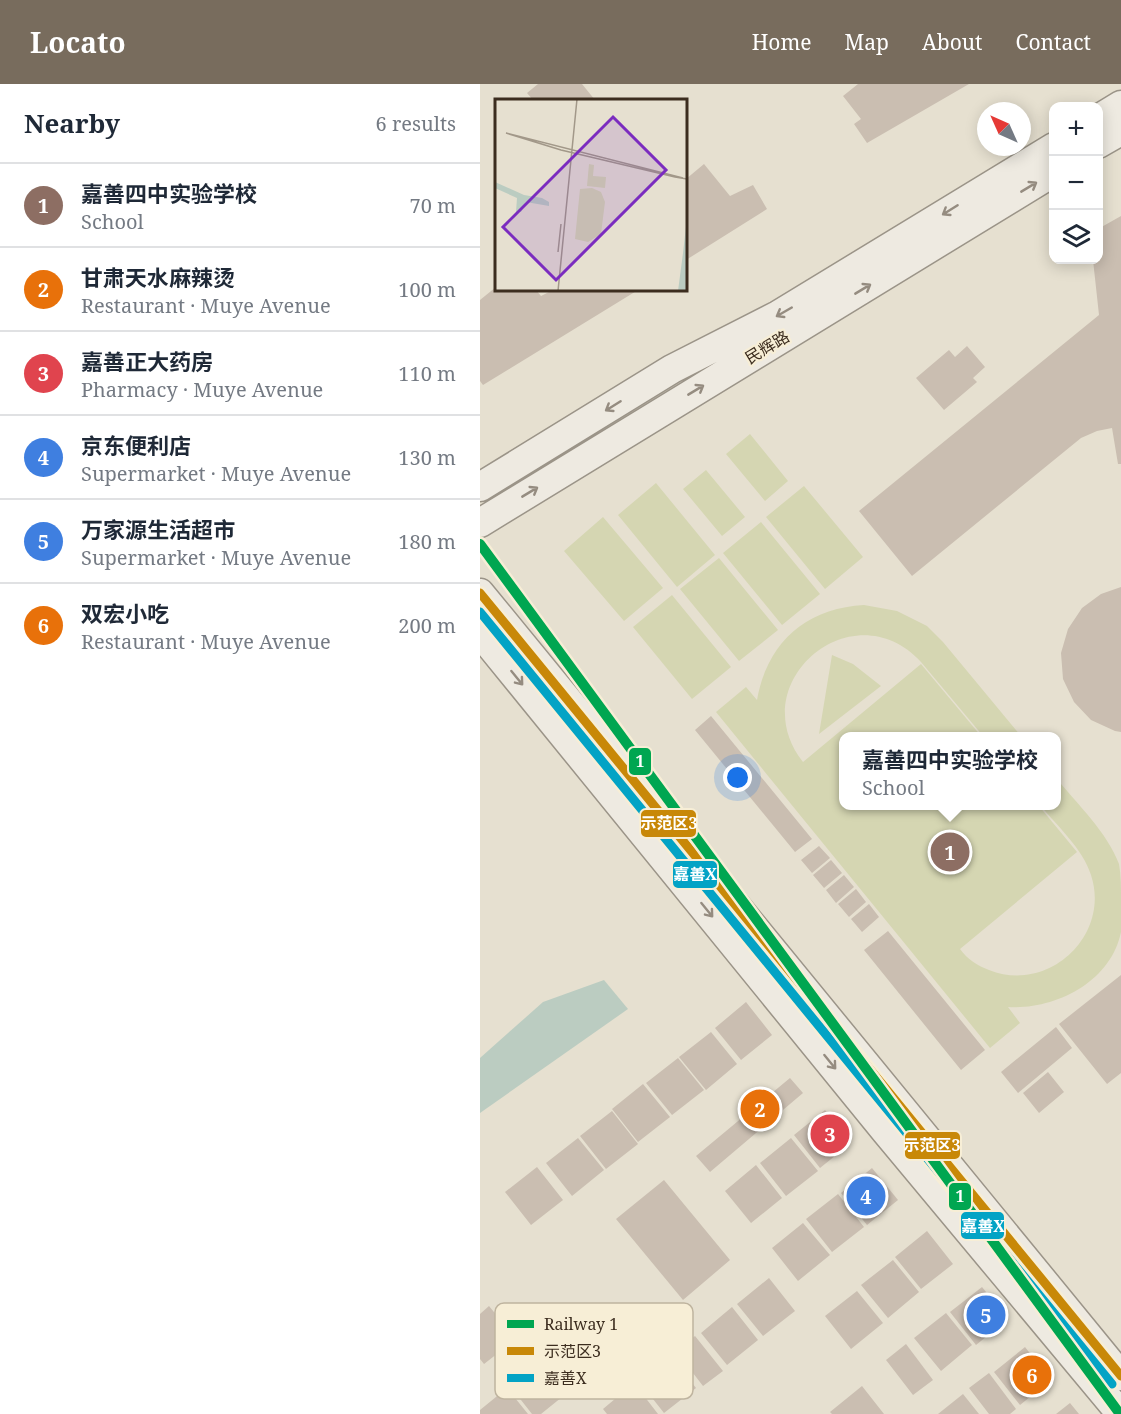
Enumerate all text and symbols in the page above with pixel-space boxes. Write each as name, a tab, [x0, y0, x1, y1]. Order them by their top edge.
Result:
text: Locato	[30, 23, 126, 61]
text: Home	[752, 28, 812, 56]
text: Map	[845, 28, 889, 56]
text: About	[922, 28, 983, 56]
text: Contact	[1016, 28, 1091, 56]
inset map	[495, 99, 687, 291]
north arrow	[977, 102, 1031, 156]
map controls	[1049, 102, 1103, 264]
button: +	[1049, 102, 1103, 156]
text: Nearby	[24, 105, 120, 141]
text: 6 results	[376, 110, 456, 137]
button: −	[1049, 156, 1103, 210]
text: 嘉善四中实验学校	[81, 178, 257, 208]
one-way arrow	[1020, 180, 1037, 192]
text: 1	[38, 192, 49, 219]
text: 70 m	[410, 192, 456, 219]
one-way arrow	[942, 205, 959, 217]
text: School	[81, 208, 144, 235]
button: layers	[1049, 210, 1103, 264]
text: 甘肃天水麻辣烫	[81, 262, 235, 292]
text: 2	[38, 276, 49, 303]
text: 100 m	[398, 276, 456, 303]
one-way arrow	[854, 282, 871, 294]
text: Restaurant · Muye Avenue	[81, 292, 331, 319]
one-way arrow	[776, 306, 793, 318]
street label: 民辉路	[741, 325, 793, 369]
text: 嘉善正大药房	[81, 346, 213, 376]
text: 3	[38, 360, 49, 387]
text: 110 m	[398, 360, 456, 387]
text: Pharmacy · Muye Avenue	[81, 376, 323, 403]
one-way arrow	[687, 384, 704, 396]
one-way arrow	[605, 400, 622, 412]
text: 京东便利店	[81, 430, 191, 460]
text: 4	[38, 444, 49, 471]
text: 130 m	[398, 444, 456, 471]
text: Supermarket · Muye Avenue	[81, 460, 351, 487]
one-way arrow	[521, 486, 538, 498]
text: 万家源生活超市	[81, 514, 235, 544]
text: 5	[38, 528, 49, 555]
text: 180 m	[398, 528, 456, 555]
text: Supermarket · Muye Avenue	[81, 544, 351, 571]
text: 双宏小吃	[81, 598, 169, 628]
text: 6	[38, 612, 49, 639]
text: 200 m	[398, 612, 456, 639]
text: Restaurant · Muye Avenue	[81, 628, 331, 655]
one-way arrow	[510, 670, 524, 685]
popup	[839, 732, 1061, 810]
text: 嘉善四中实验学校	[862, 744, 1038, 774]
line badge: 1	[628, 747, 652, 776]
text: 1	[635, 750, 645, 772]
your location	[723, 763, 752, 792]
text: School	[862, 774, 925, 801]
line badge: 示范区3	[640, 809, 697, 838]
text: 示范区3	[640, 812, 698, 834]
pin: 1	[930, 830, 970, 874]
line badge: 嘉善X	[672, 860, 718, 889]
text: 嘉善X	[673, 863, 717, 885]
one-way arrow	[701, 902, 714, 918]
one-way arrow	[824, 1053, 837, 1069]
pin: 2	[740, 1086, 780, 1132]
pin: 3	[810, 1112, 850, 1156]
line badge: 示范区3	[904, 1131, 961, 1160]
text: 示范区3	[903, 1134, 961, 1156]
pin: 4	[846, 1174, 886, 1218]
line badge: 1	[948, 1182, 972, 1211]
text: 1	[955, 1185, 965, 1207]
line badge: 嘉善X	[960, 1211, 1005, 1240]
text: 嘉善X	[961, 1215, 1005, 1237]
pin: 5	[966, 1292, 1006, 1338]
legend	[495, 1303, 693, 1399]
text: Railway 1	[544, 1313, 618, 1335]
text: 示范区3	[544, 1340, 601, 1362]
pin: 6	[1012, 1352, 1052, 1398]
text: 嘉善X	[544, 1367, 587, 1389]

